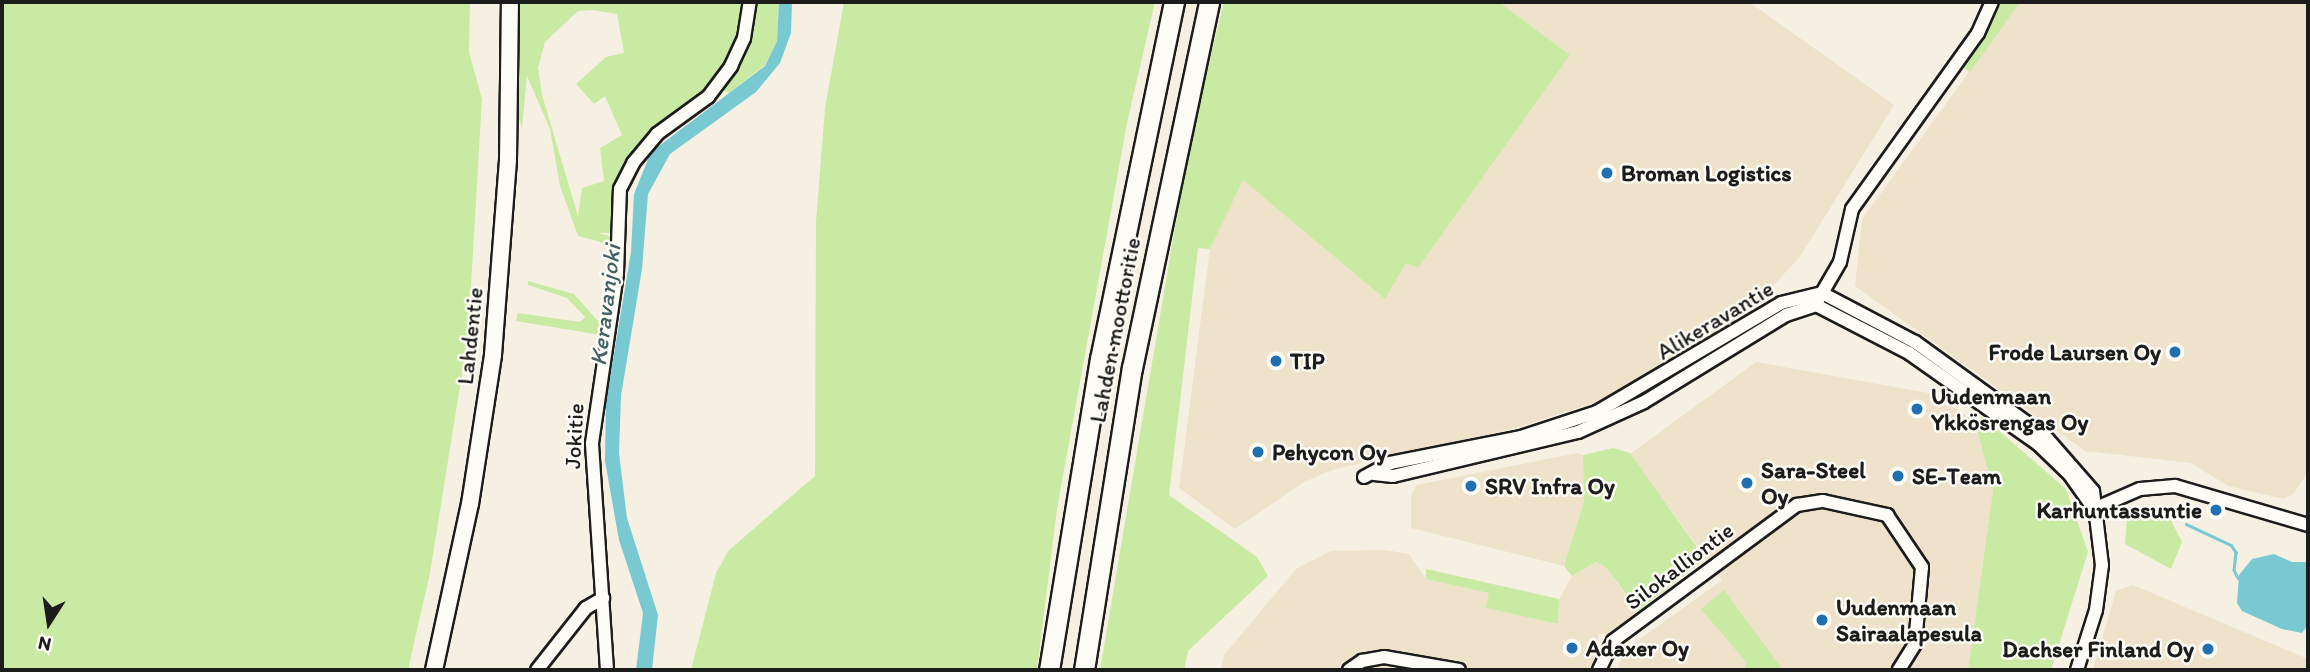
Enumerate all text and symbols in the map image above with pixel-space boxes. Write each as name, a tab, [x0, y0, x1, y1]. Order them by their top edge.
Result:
place label: Broman Logistics	[1621, 159, 1792, 187]
marker: Broman Logistics	[1599, 165, 1615, 181]
street label: Lahden moottoritie	[1083, 235, 1147, 425]
water label: Keravanjoki	[583, 243, 627, 367]
street label: Alikeravantie	[1652, 274, 1778, 366]
street label: Lahdentie	[451, 286, 489, 386]
place label: Frode Laursen Oy	[1988, 338, 2161, 366]
marker: Frode Laursen Oy	[2167, 344, 2183, 360]
place label: TIP	[1290, 347, 1325, 375]
marker: TIP	[1268, 353, 1284, 369]
place label: Uudenmaan Ykkösrengas Oy	[1931, 382, 2088, 436]
marker: Uudenmaan Ykkösrengas Oy	[1909, 401, 1925, 417]
street label: Jokitie	[558, 402, 590, 470]
place label: Pehycon Oy	[1272, 438, 1387, 466]
marker: Pehycon Oy	[1250, 444, 1266, 460]
place label: Sara-Steel Oy	[1761, 456, 1866, 510]
place label: SE-Team	[1912, 462, 2001, 490]
marker: SE-Team	[1890, 468, 1906, 484]
place label: SRV Infra Oy	[1485, 472, 1615, 500]
marker: Sara-Steel Oy	[1739, 475, 1755, 491]
marker: SRV Infra Oy	[1463, 478, 1479, 494]
place label: Karhuntassuntie	[2036, 496, 2202, 524]
marker: Karhuntassuntie	[2208, 502, 2224, 518]
street label: Silokalliontie	[1619, 516, 1739, 616]
north arrow	[14, 588, 84, 658]
place label: Uudenmaan Sairaalapesula	[1836, 593, 1982, 647]
marker: Uudenmaan Sairaalapesula	[1814, 612, 1830, 628]
text: N	[36, 631, 53, 657]
place label: Adaxer Oy	[1586, 634, 1689, 662]
place label: Dachser Finland Oy	[2002, 635, 2194, 663]
marker: Adaxer Oy	[1564, 640, 1580, 656]
marker: Dachser Finland Oy	[2200, 641, 2216, 657]

